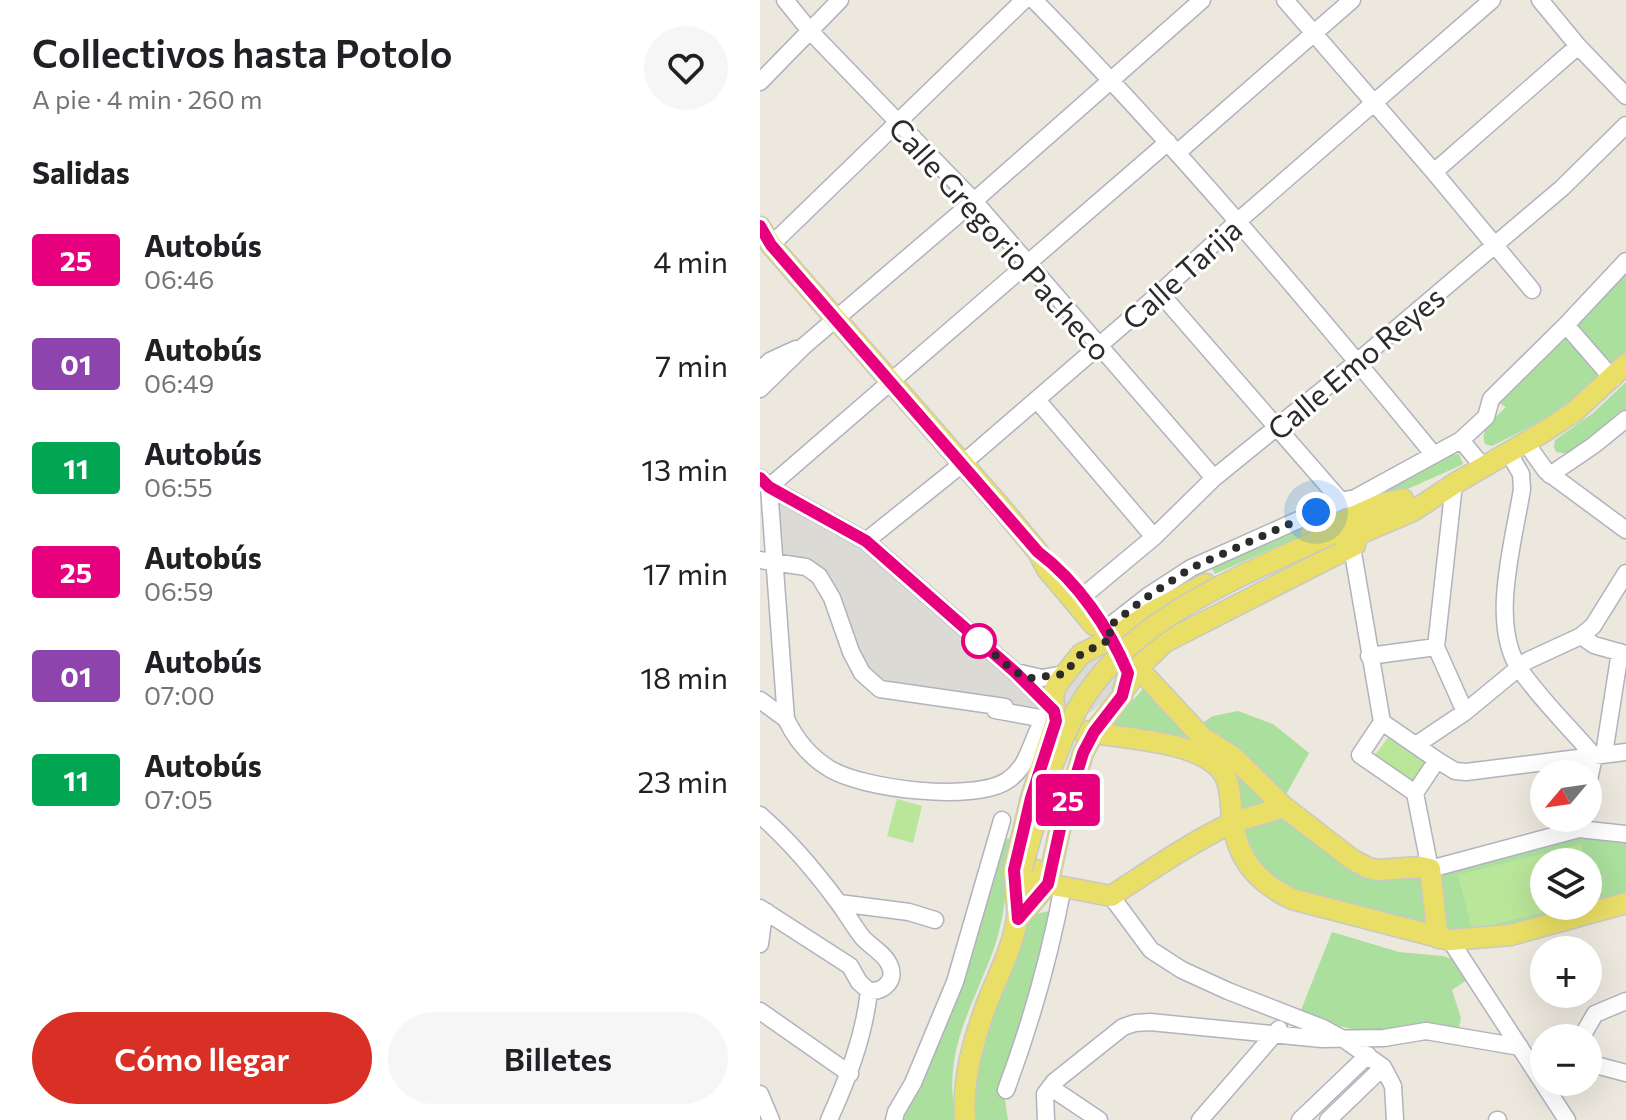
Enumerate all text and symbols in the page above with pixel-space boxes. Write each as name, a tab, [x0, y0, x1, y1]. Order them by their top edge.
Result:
button: heart	[644, 26, 728, 110]
text: Collectivos hasta Potolo	[32, 29, 452, 76]
text: A pie · 4 min · 260 m	[32, 83, 262, 114]
street label: Calle Gregorio Pacheco	[882, 109, 1120, 367]
text: Salidas	[32, 153, 130, 190]
street label: Calle Tarija	[1113, 210, 1249, 336]
text: Autobús	[144, 226, 262, 263]
text: 4 min	[653, 242, 728, 279]
text: 25	[60, 243, 92, 277]
text: 06:46	[144, 263, 214, 294]
street label: Calle Emo Reyes	[1259, 277, 1451, 447]
text: Autobús	[144, 330, 262, 367]
text: 7 min	[655, 346, 728, 383]
text: 01	[60, 347, 92, 381]
text: 06:49	[144, 367, 214, 398]
text: Autobús	[144, 434, 262, 471]
text: 13 min	[641, 450, 728, 487]
text: 11	[63, 451, 89, 485]
text: 06:55	[144, 471, 213, 502]
your location	[1296, 492, 1336, 532]
text: Autobús	[144, 538, 262, 575]
text: 17 min	[643, 554, 728, 591]
text: 25	[60, 555, 92, 589]
text: 06:59	[144, 575, 214, 606]
unlabelled marker	[962, 624, 996, 658]
text: Autobús	[144, 642, 262, 679]
text: 18 min	[640, 658, 728, 695]
text: 01	[60, 659, 92, 693]
text: 07:00	[144, 679, 215, 710]
text: Autobús	[144, 746, 262, 783]
north arrow	[1530, 760, 1602, 832]
map controls	[1530, 760, 1602, 1096]
text: 23 min	[637, 762, 728, 799]
text: 11	[63, 763, 89, 797]
line badge: 25	[1032, 774, 1104, 826]
text: 07:05	[144, 783, 213, 814]
text: 25	[1052, 783, 1084, 817]
button: layers	[1530, 848, 1602, 920]
button: +	[1530, 936, 1602, 1008]
button: Cómo llegar	[32, 1012, 372, 1104]
button: Billetes	[388, 1012, 728, 1104]
button: −	[1530, 1024, 1602, 1096]

